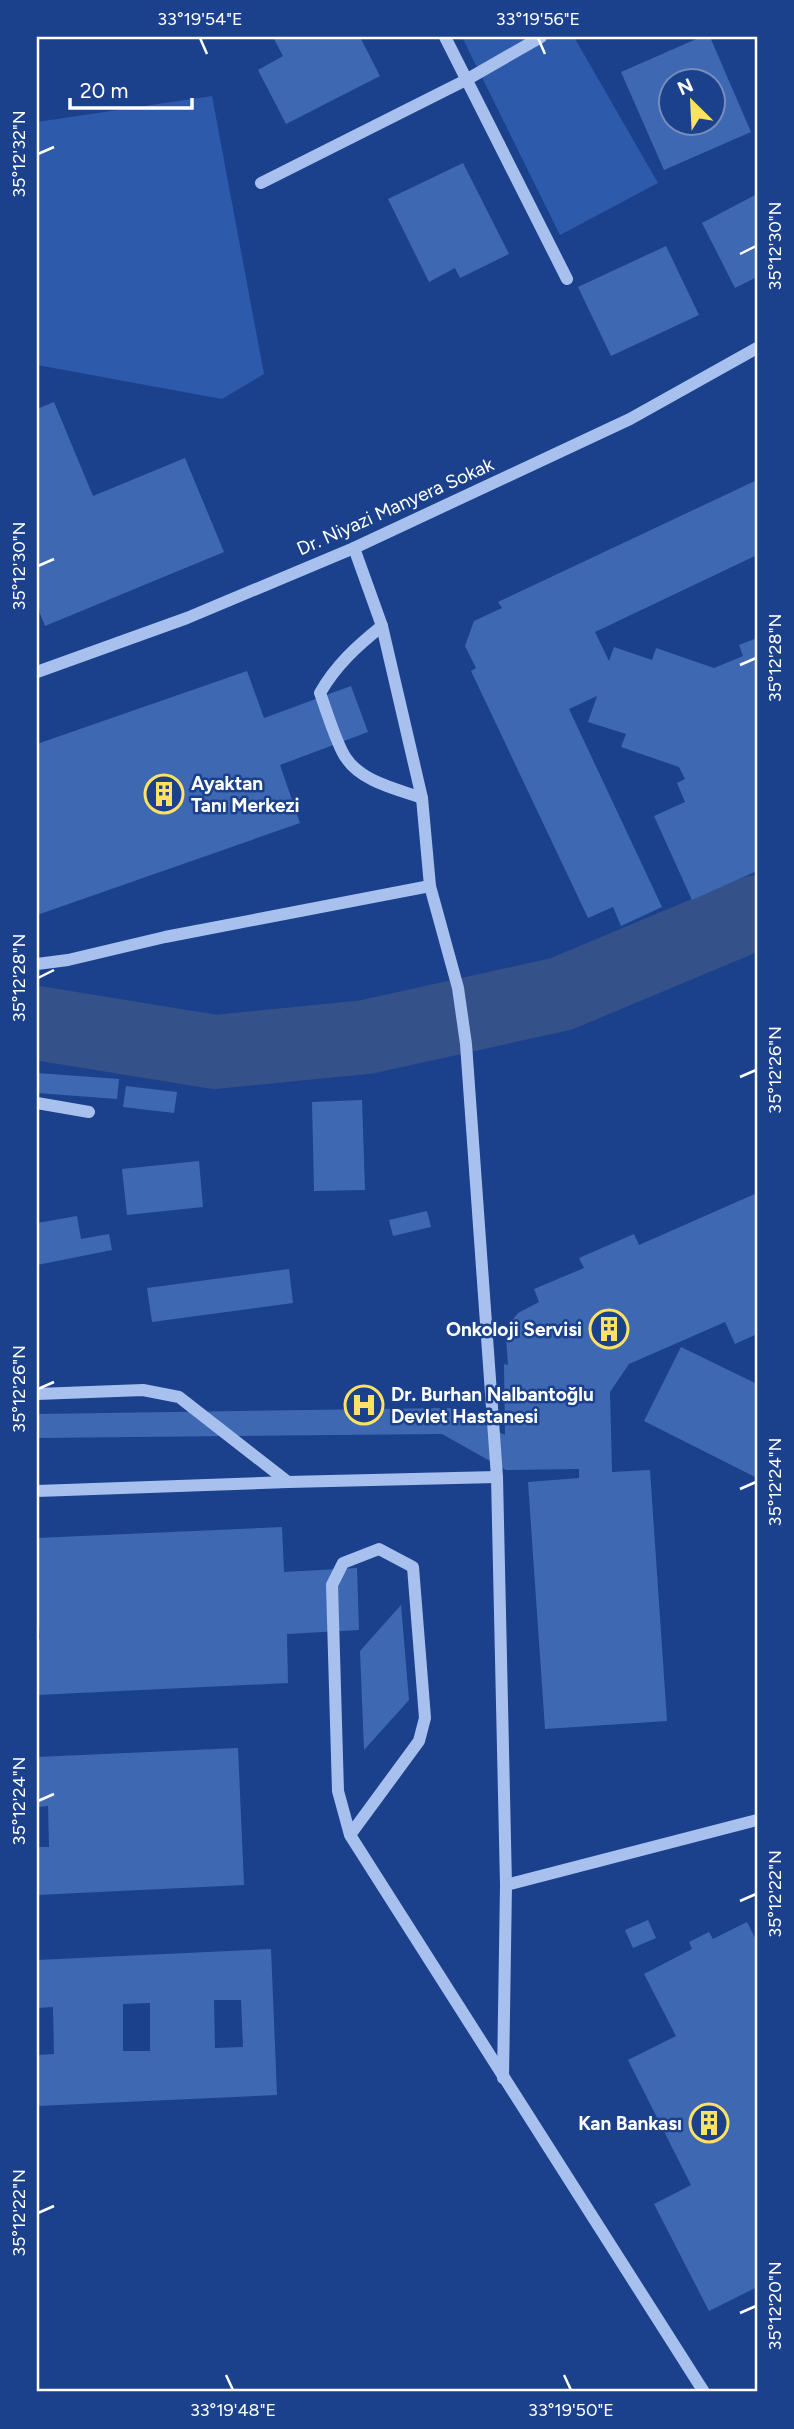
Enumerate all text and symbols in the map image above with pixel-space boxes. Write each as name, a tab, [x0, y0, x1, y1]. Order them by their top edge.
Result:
text: 33°19'54"E	[157, 8, 243, 30]
text: 33°19'56"E	[496, 8, 580, 30]
scale bar	[70, 66, 192, 110]
north arrow	[658, 66, 728, 136]
text: N	[674, 73, 697, 100]
text: 20 m	[80, 78, 128, 103]
text: 35°12'32"N	[8, 110, 30, 198]
text: 35°12'30"N	[764, 202, 786, 290]
street label: Dr. Niyazi Manyera Sokak	[293, 452, 498, 560]
text: 35°12'30"N	[8, 522, 30, 610]
text: 35°12'28"N	[764, 614, 786, 702]
place label: Ayaktan Tanı Merkezi	[191, 772, 300, 817]
building icon: Ayaktan Tanı Merkezi	[143, 773, 185, 815]
text: 35°12'28"N	[8, 934, 30, 1022]
text: 35°12'26"N	[764, 1026, 786, 1114]
building icon: Onkoloji Servisi	[588, 1308, 630, 1350]
place label: Onkoloji Servisi	[446, 1318, 582, 1341]
text: 35°12'26"N	[8, 1345, 30, 1433]
place label: Dr. Burhan Nalbantoğlu Devlet Hastanesi	[391, 1383, 594, 1428]
hospital icon: Dr. Burhan Nalbantoğlu Devlet Hastanesi	[343, 1384, 385, 1426]
text: 35°12'24"N	[764, 1438, 786, 1526]
text: 35°12'24"N	[8, 1757, 30, 1845]
text: 35°12'22"N	[764, 1850, 786, 1938]
building icon: Kan Bankası	[688, 2102, 730, 2144]
place label: Kan Bankası	[578, 2112, 682, 2135]
text: 35°12'22"N	[8, 2169, 30, 2257]
text: 35°12'20"N	[764, 2261, 786, 2351]
text: 33°19'48"E	[190, 2399, 276, 2421]
text: 33°19'50"E	[528, 2399, 614, 2421]

